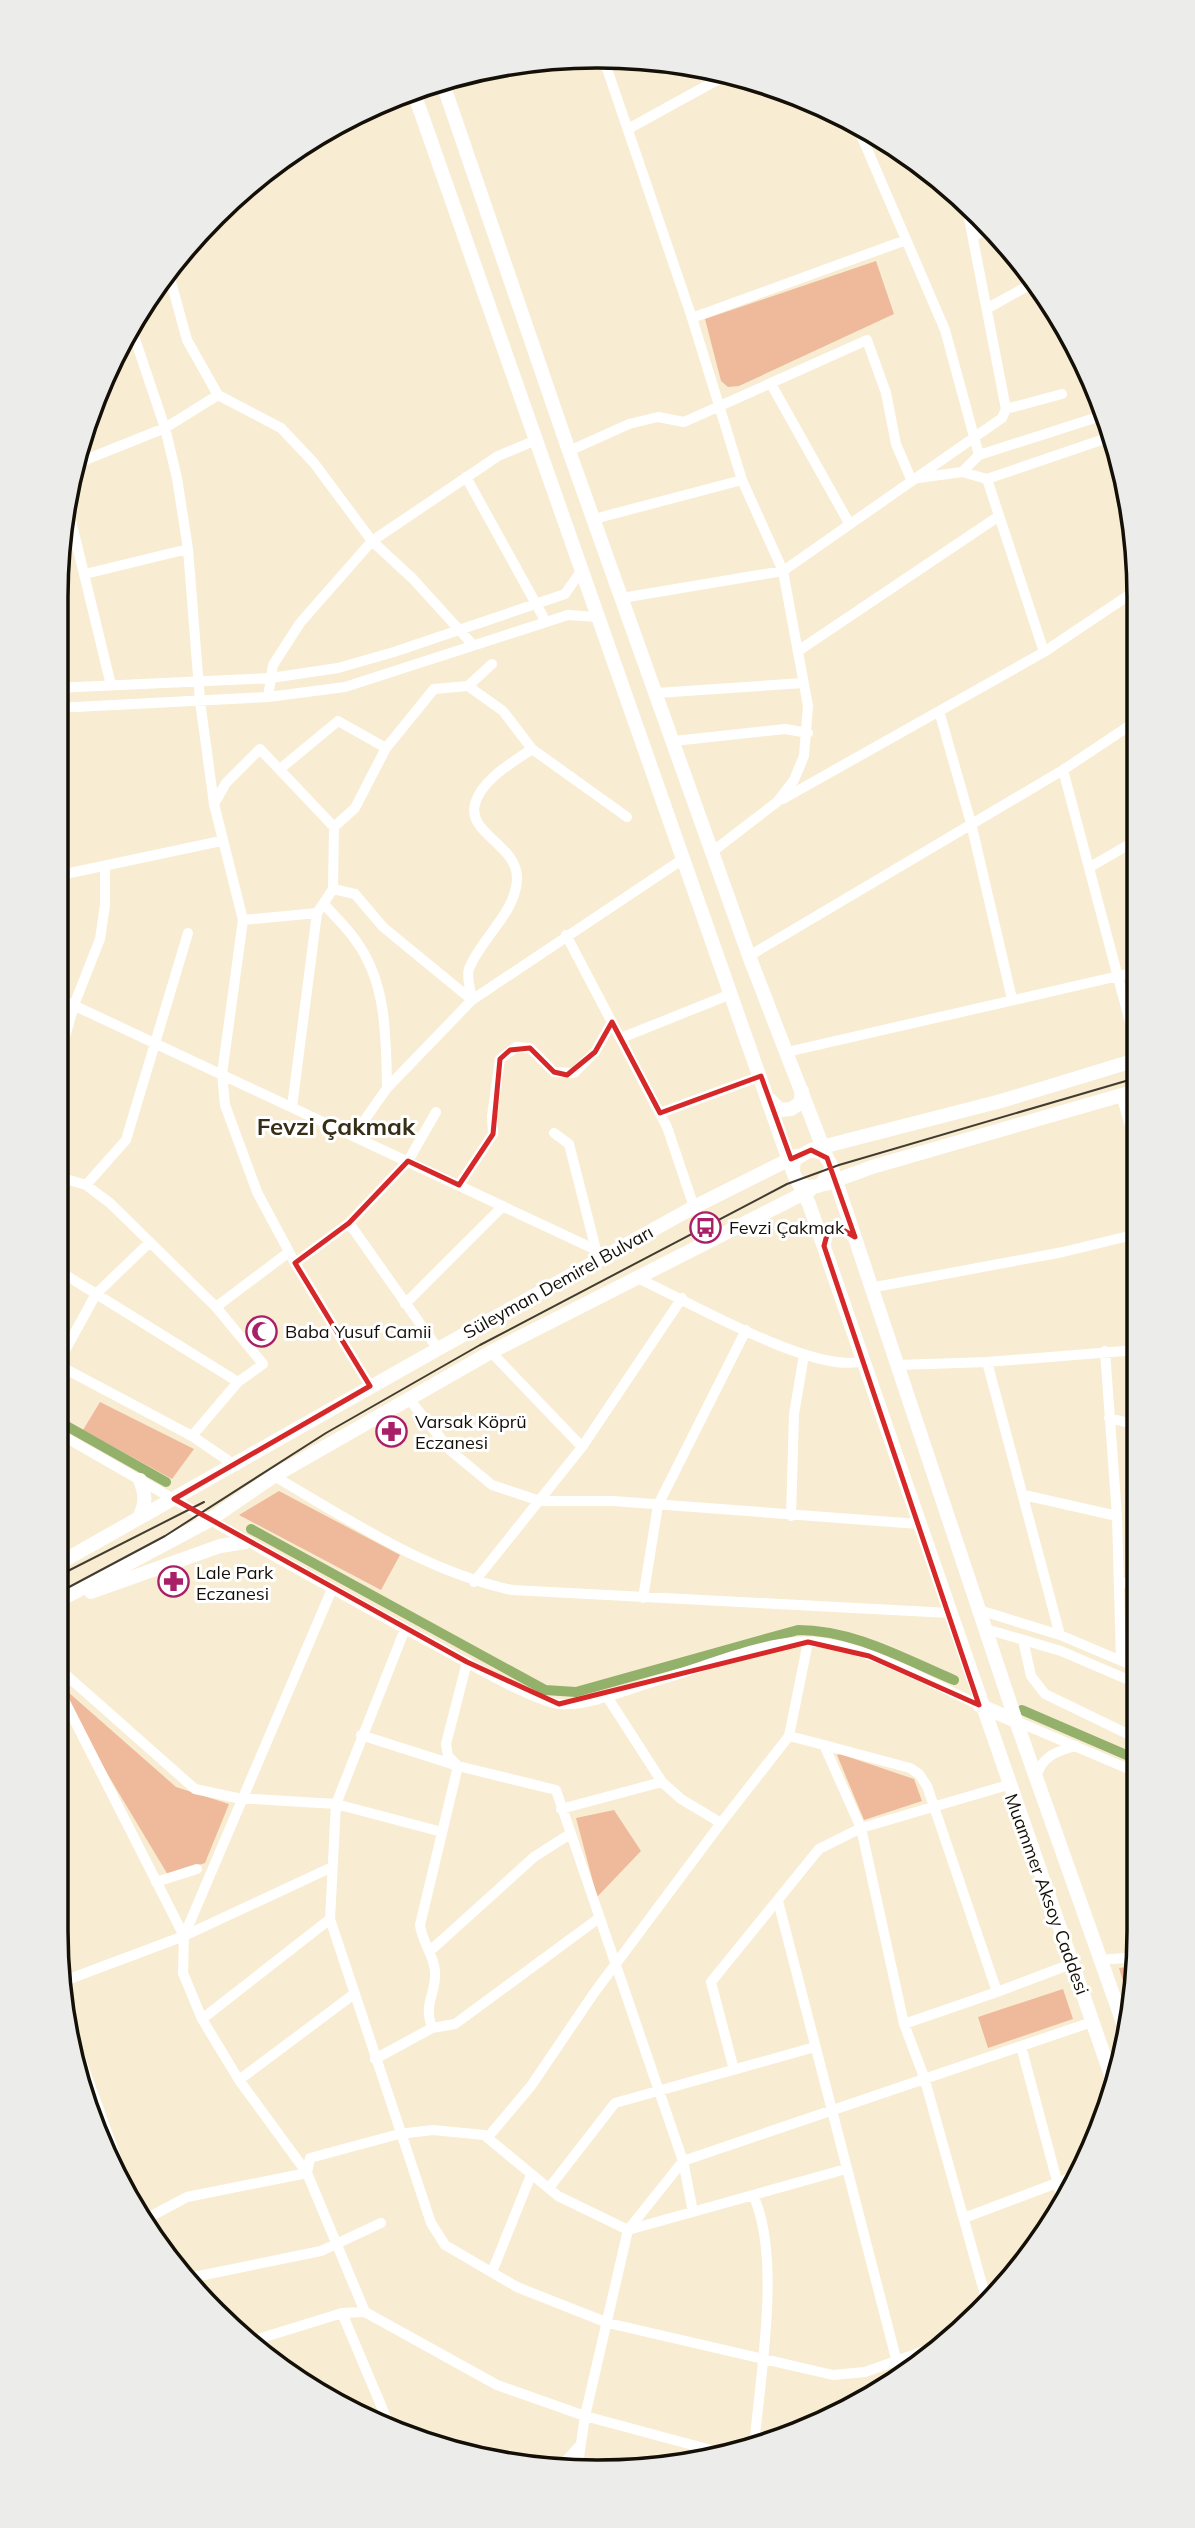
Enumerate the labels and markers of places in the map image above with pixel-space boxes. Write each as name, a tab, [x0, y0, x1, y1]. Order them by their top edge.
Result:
bus stop icon: Fevzi Çakmak	[689, 1210, 723, 1244]
place label: Fevzi Çakmak	[729, 1216, 845, 1239]
mosque icon: Baba Yusuf Camii	[245, 1314, 279, 1348]
place label: Baba Yusuf Camii	[285, 1320, 432, 1343]
place label: Varsak Köprü Eczanesi	[415, 1410, 527, 1454]
pharmacy icon: Varsak Köprü Eczanesi	[375, 1414, 409, 1448]
place label: Lale Park Eczanesi	[196, 1561, 274, 1605]
pharmacy icon: Lale Park Eczanesi	[156, 1565, 190, 1599]

